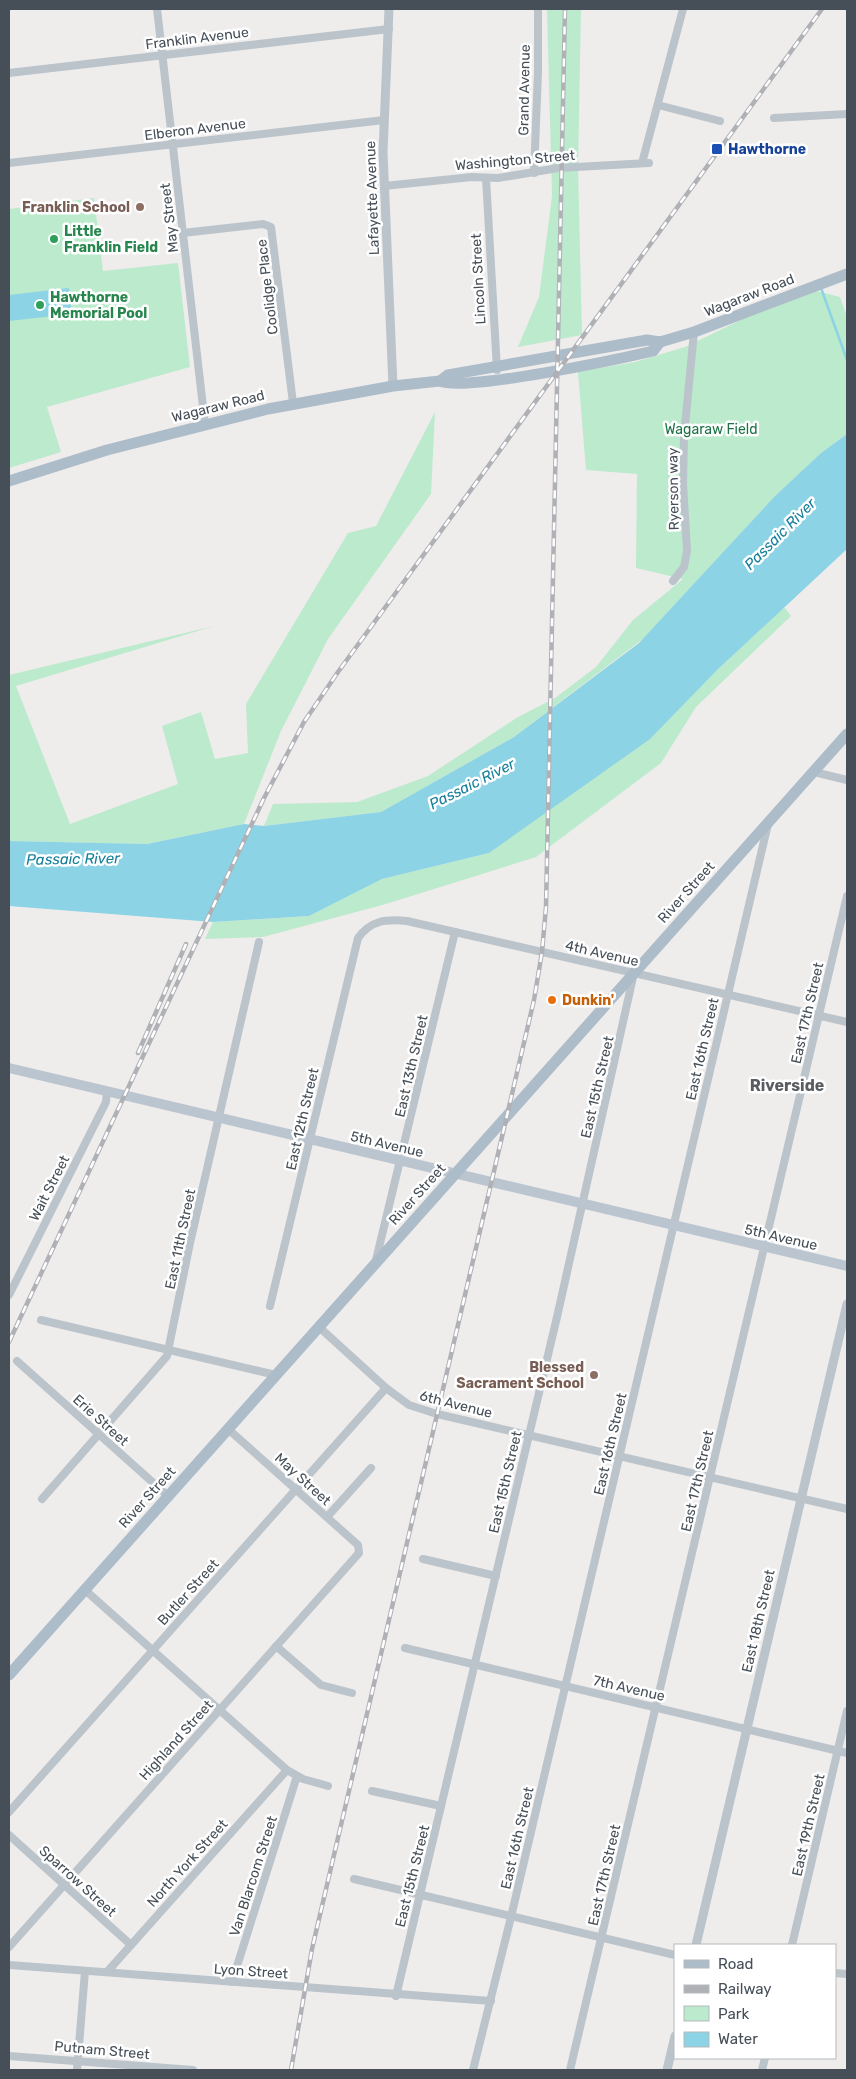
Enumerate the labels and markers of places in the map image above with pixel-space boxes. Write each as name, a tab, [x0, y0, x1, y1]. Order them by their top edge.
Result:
place label: Hawthorne	[728, 141, 806, 158]
marker: Hawthorne	[710, 142, 724, 156]
place label: Franklin School	[22, 199, 130, 216]
marker: Franklin School	[134, 201, 146, 213]
place label: Little Franklin Field	[64, 223, 158, 256]
marker: Little Franklin Field	[48, 233, 60, 245]
place label: Hawthorne Memorial Pool	[50, 289, 147, 322]
marker: Hawthorne Memorial Pool	[34, 299, 46, 311]
place label: Dunkin'	[562, 992, 614, 1009]
marker: Dunkin'	[546, 994, 558, 1006]
place label: Blessed Sacrament School	[456, 1359, 584, 1392]
marker: Blessed Sacrament School	[588, 1369, 600, 1381]

